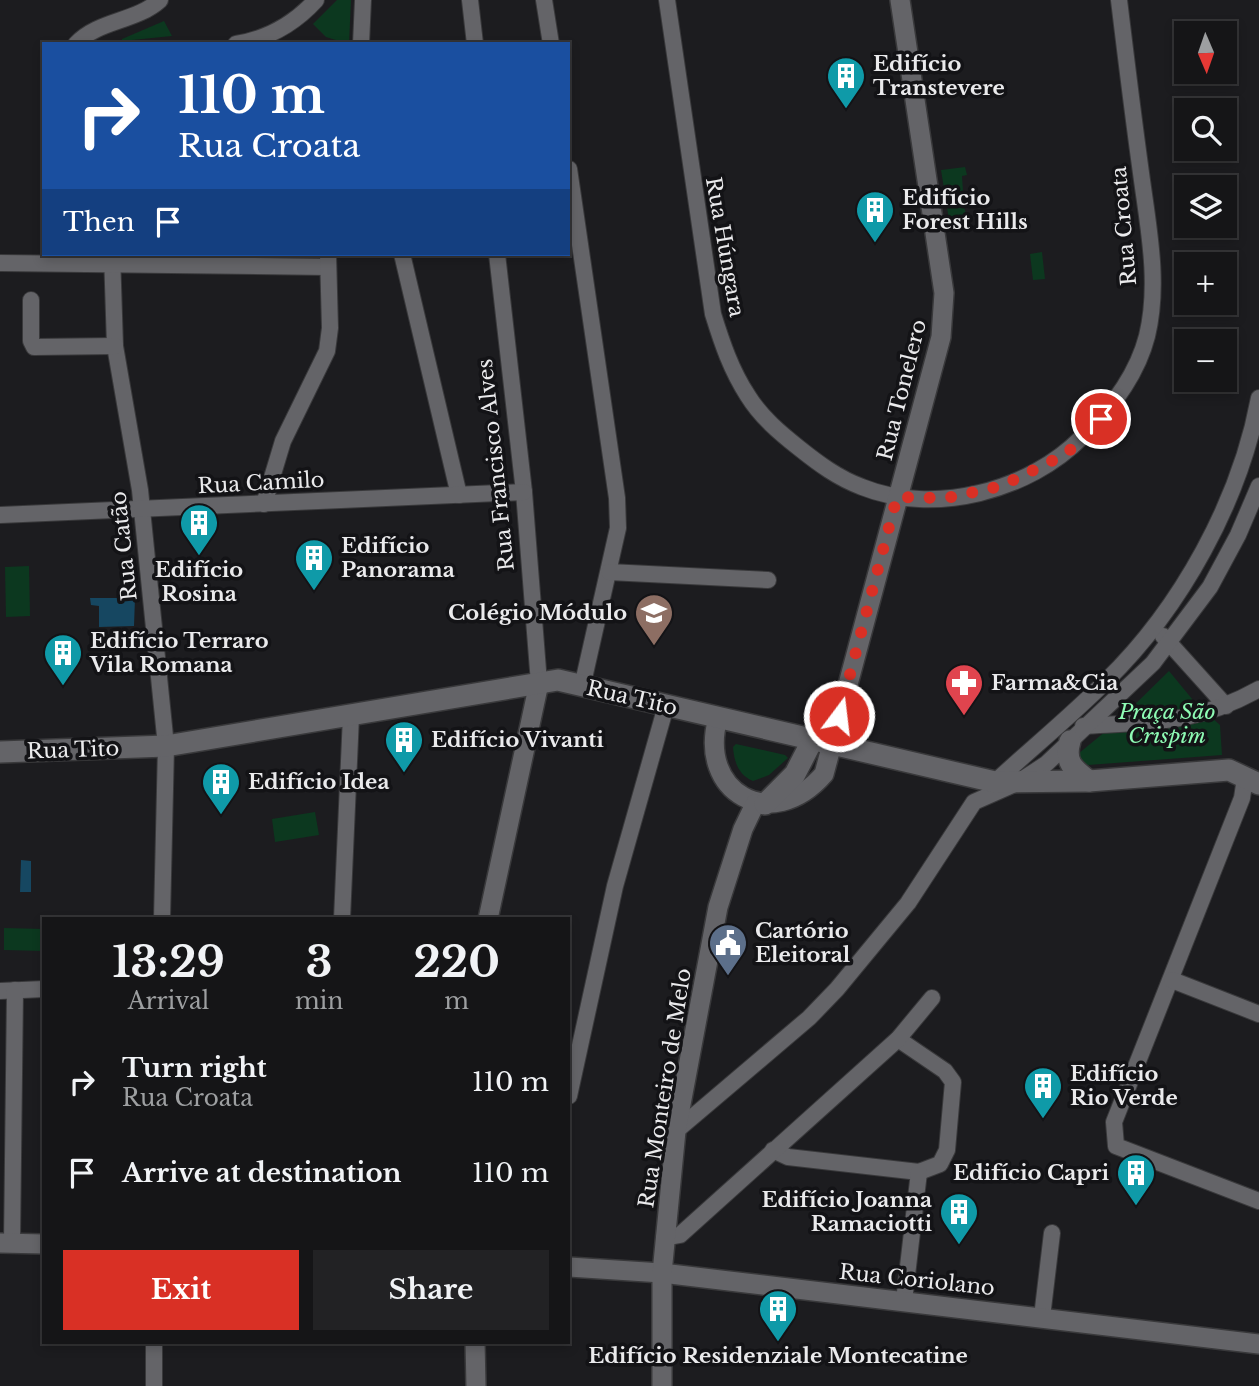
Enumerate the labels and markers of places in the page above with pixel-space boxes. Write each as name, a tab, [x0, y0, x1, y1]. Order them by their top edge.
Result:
place label: Edifício Transtevere	[873, 51, 1005, 101]
building icon: Edifício Transtevere	[825, 55, 867, 110]
place label: Edifício Forest Hills	[902, 185, 1028, 235]
building icon: Edifício Forest Hills	[854, 189, 896, 244]
pin	[1071, 389, 1131, 449]
building icon: Edifício Rosina	[178, 502, 220, 557]
place label: Edifício Panorama	[341, 533, 455, 583]
building icon: Edifício Panorama	[293, 537, 335, 592]
place label: Edifício Rosina	[155, 557, 243, 607]
school or university icon: Colégio Módulo	[633, 592, 675, 647]
place label: Colégio Módulo	[448, 600, 627, 626]
place label: Edifício Terraro Vila Romana	[89, 628, 269, 678]
building icon: Edifício Terraro Vila Romana	[42, 632, 84, 687]
pharmacy icon: Farma&Cia	[943, 662, 985, 717]
place label: Farma&Cia	[991, 670, 1118, 696]
building icon: Edifício Vivanti	[383, 719, 425, 774]
place label: Edifício Vivanti	[431, 727, 604, 753]
building icon: Edifício Idea	[200, 761, 242, 816]
place label: Edifício Idea	[248, 769, 389, 795]
place label: Cartório Eleitoral	[755, 918, 851, 968]
public building icon: Cartório Eleitoral	[707, 922, 749, 977]
place label: Edifício Rio Verde	[1070, 1061, 1178, 1111]
building icon: Edifício Rio Verde	[1022, 1065, 1064, 1120]
building icon: Edifício Capri	[1115, 1152, 1157, 1207]
place label: Edifício Capri	[953, 1160, 1109, 1186]
place label: Edifício Joanna Ramaciotti	[761, 1187, 932, 1237]
building icon: Edifício Joanna Ramaciotti	[938, 1191, 980, 1246]
building icon: Edifício Residenziale Montecatine	[757, 1288, 799, 1343]
place label: Edifício Residenziale Montecatine	[588, 1343, 968, 1369]

